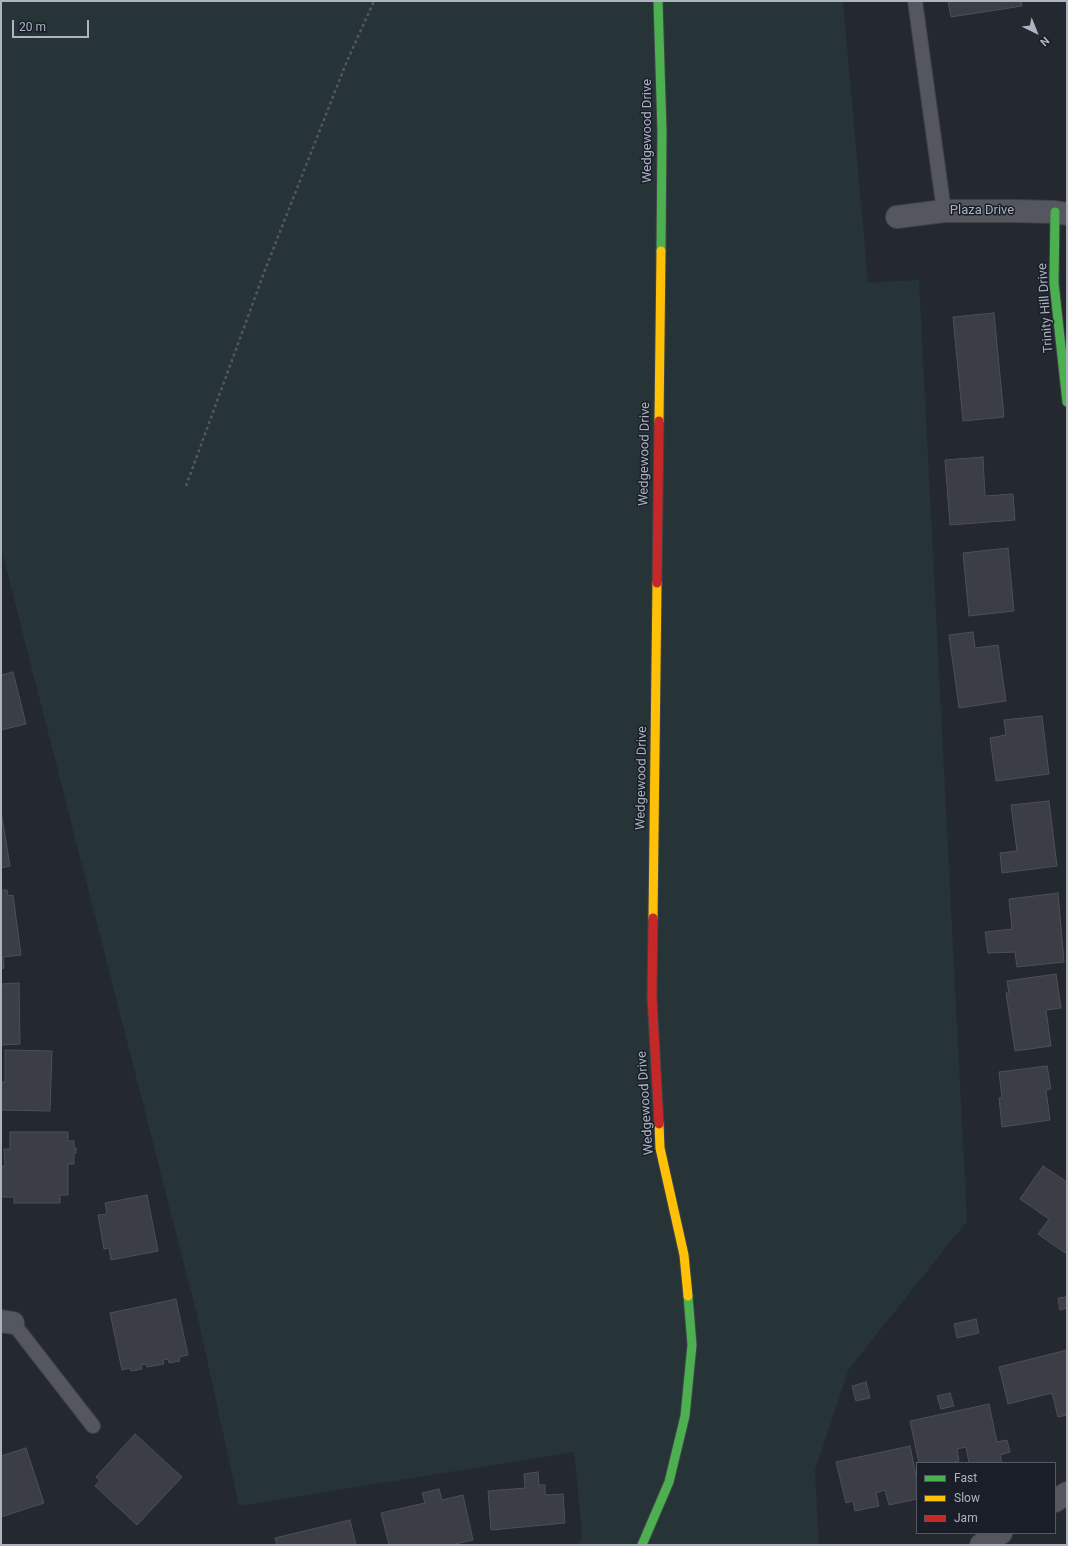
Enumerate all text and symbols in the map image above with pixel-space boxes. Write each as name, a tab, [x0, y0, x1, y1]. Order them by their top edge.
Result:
scale bar	[14, 12, 91, 38]
north arrow	[1016, 12, 1056, 52]
text: 20 m	[19, 20, 46, 34]
text: N	[1037, 34, 1052, 49]
street label: Wedgewood Drive	[640, 79, 656, 183]
street label: Plaza Drive	[950, 203, 1014, 219]
street label: Trinity Hill Drive	[1035, 263, 1057, 353]
street label: Wedgewood Drive	[636, 402, 654, 506]
street label: Wedgewood Drive	[633, 726, 651, 830]
street label: Wedgewood Drive	[635, 1051, 657, 1155]
legend	[916, 1462, 1056, 1534]
text: Fast	[954, 1471, 977, 1485]
text: Slow	[954, 1491, 980, 1505]
text: Jam	[954, 1511, 978, 1525]

